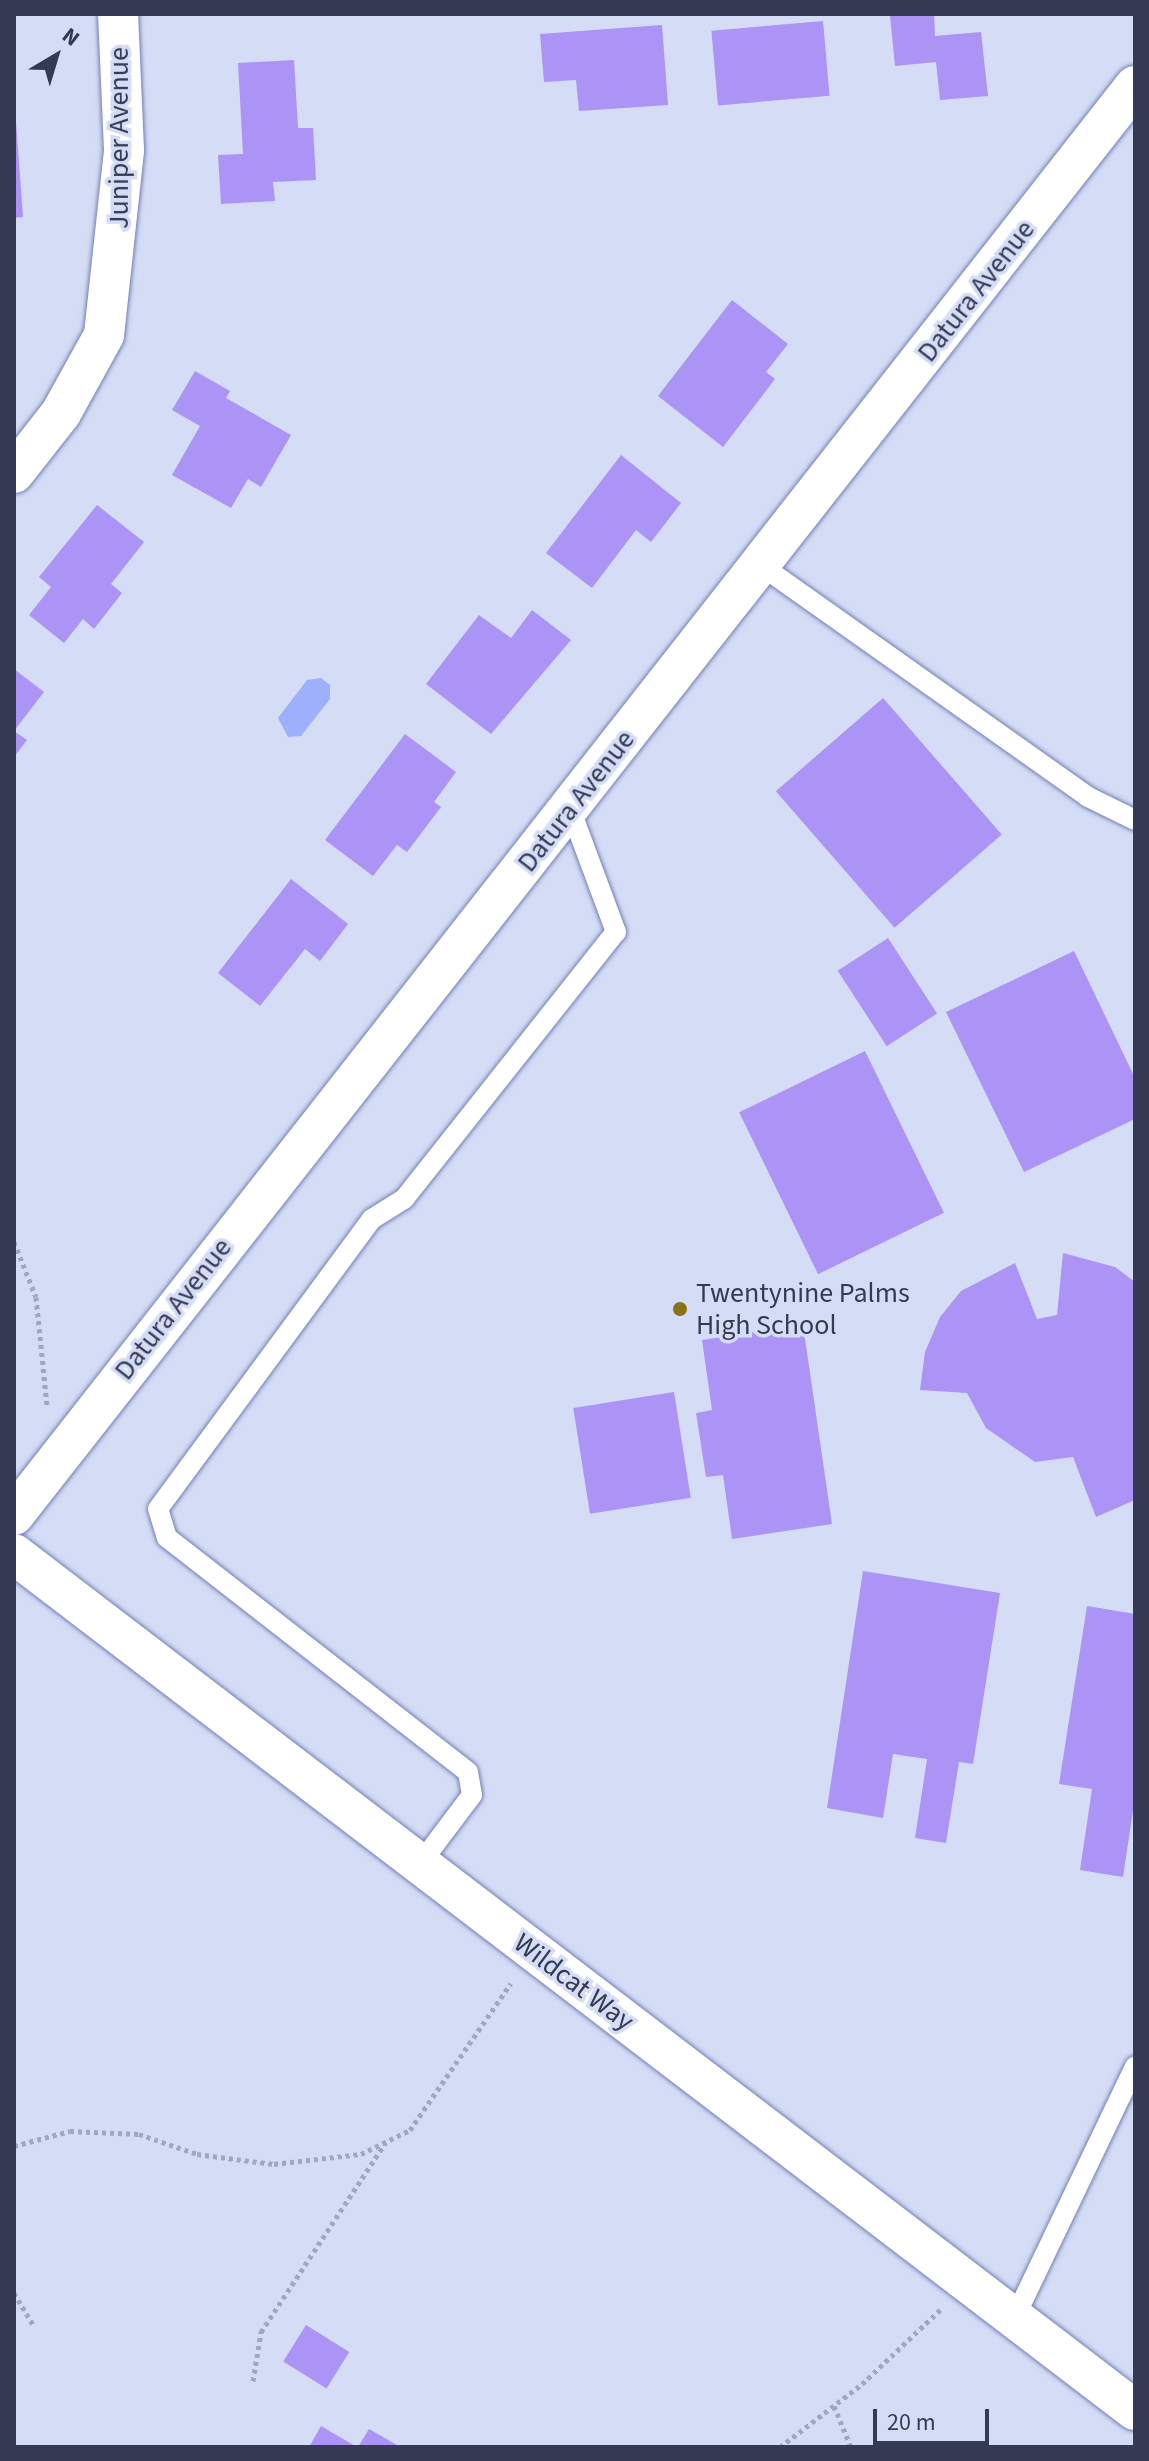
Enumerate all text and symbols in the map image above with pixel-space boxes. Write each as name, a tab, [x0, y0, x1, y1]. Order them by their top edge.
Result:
north arrow	[16, 16, 96, 96]
text: N	[55, 20, 86, 54]
street label: Juniper Avenue	[102, 47, 136, 229]
street label: Datura Avenue	[910, 213, 1042, 369]
street label: Datura Avenue	[510, 723, 642, 879]
street label: Datura Avenue	[107, 1231, 239, 1387]
place label: Twentynine Palms High School	[696, 1276, 910, 1342]
marker: Twentynine Palms High School	[671, 1300, 689, 1318]
street label: Wildcat Way	[507, 1926, 641, 2038]
scale bar	[877, 2393, 993, 2443]
text: 20 m	[887, 2405, 936, 2440]

